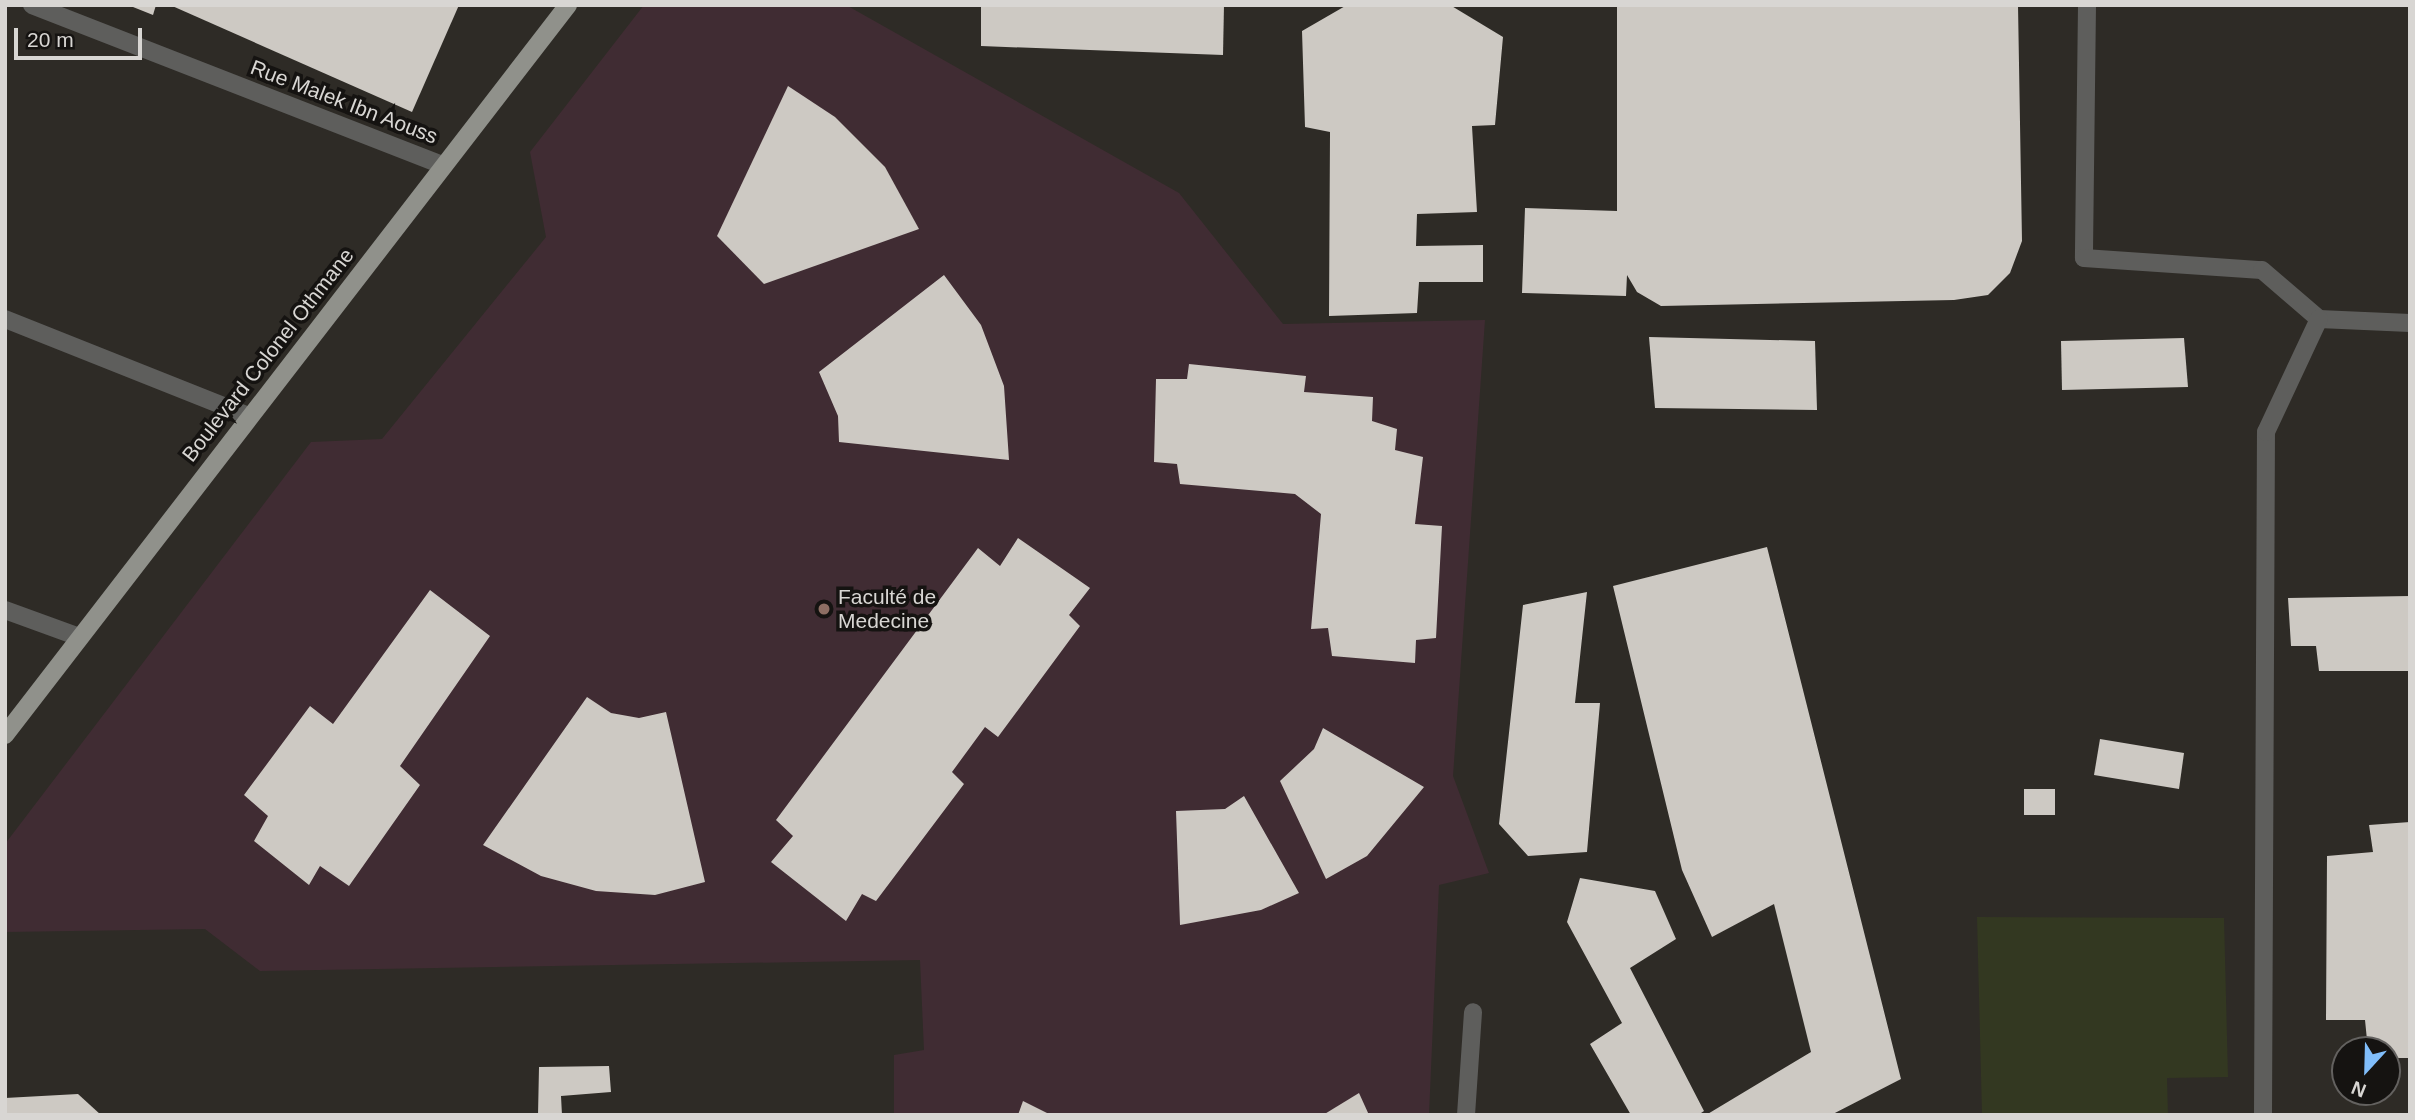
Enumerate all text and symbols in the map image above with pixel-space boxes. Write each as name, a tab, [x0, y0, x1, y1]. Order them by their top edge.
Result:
scale bar	[18, 14, 145, 58]
text: 20 m	[27, 28, 74, 51]
street label: Rue Malek Ibn Aouss	[246, 54, 442, 150]
street label: Boulevard Colonel Othmane	[177, 243, 359, 467]
place label: Faculté de Medecine	[838, 584, 936, 634]
marker: Faculté de Medecine	[816, 601, 832, 617]
north arrow	[2331, 1036, 2401, 1106]
text: N	[2348, 1077, 2369, 1101]

